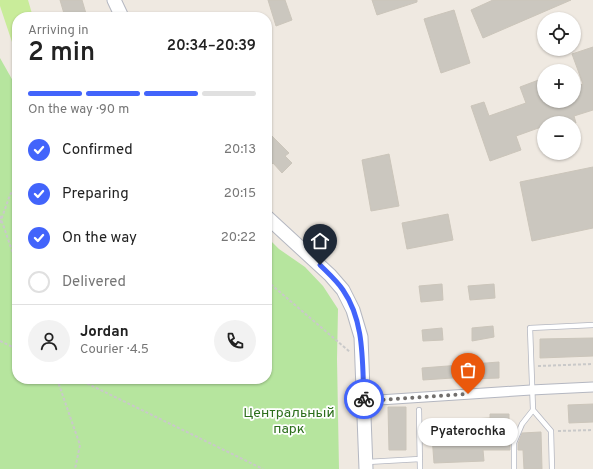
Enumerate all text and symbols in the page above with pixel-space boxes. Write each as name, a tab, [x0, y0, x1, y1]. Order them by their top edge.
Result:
map controls	[537, 12, 581, 160]
button: locate	[537, 12, 581, 56]
text: Arriving in	[28, 23, 89, 39]
text: 2 min	[28, 37, 95, 70]
text: 20:34–20:39	[167, 37, 256, 56]
button: +	[537, 64, 581, 108]
text: On the way · 90 m	[28, 102, 129, 118]
button: −	[537, 116, 581, 160]
icon: check	[28, 139, 50, 161]
text: Confirmed	[62, 141, 133, 160]
text: 20:13	[224, 142, 256, 158]
icon: check	[28, 183, 50, 205]
text: Preparing	[62, 185, 129, 204]
text: 20:15	[224, 186, 256, 202]
pin	[303, 224, 337, 265]
icon: check	[28, 227, 50, 249]
text: On the way	[62, 229, 137, 248]
text: 20:22	[221, 230, 256, 246]
icon: home	[309, 230, 331, 252]
text: Delivered	[62, 273, 126, 292]
button: person	[28, 320, 70, 362]
button: phone	[214, 320, 256, 362]
text: Jordan	[80, 323, 129, 342]
text: Courier · 4.5	[80, 342, 149, 358]
pin	[451, 353, 485, 394]
icon: bag	[457, 359, 479, 381]
courier	[344, 379, 384, 419]
icon: bike	[353, 388, 375, 410]
park label: Центральный парк	[243, 405, 335, 438]
callout: Pyaterochka	[418, 418, 518, 446]
text: Pyaterochka	[430, 424, 506, 440]

